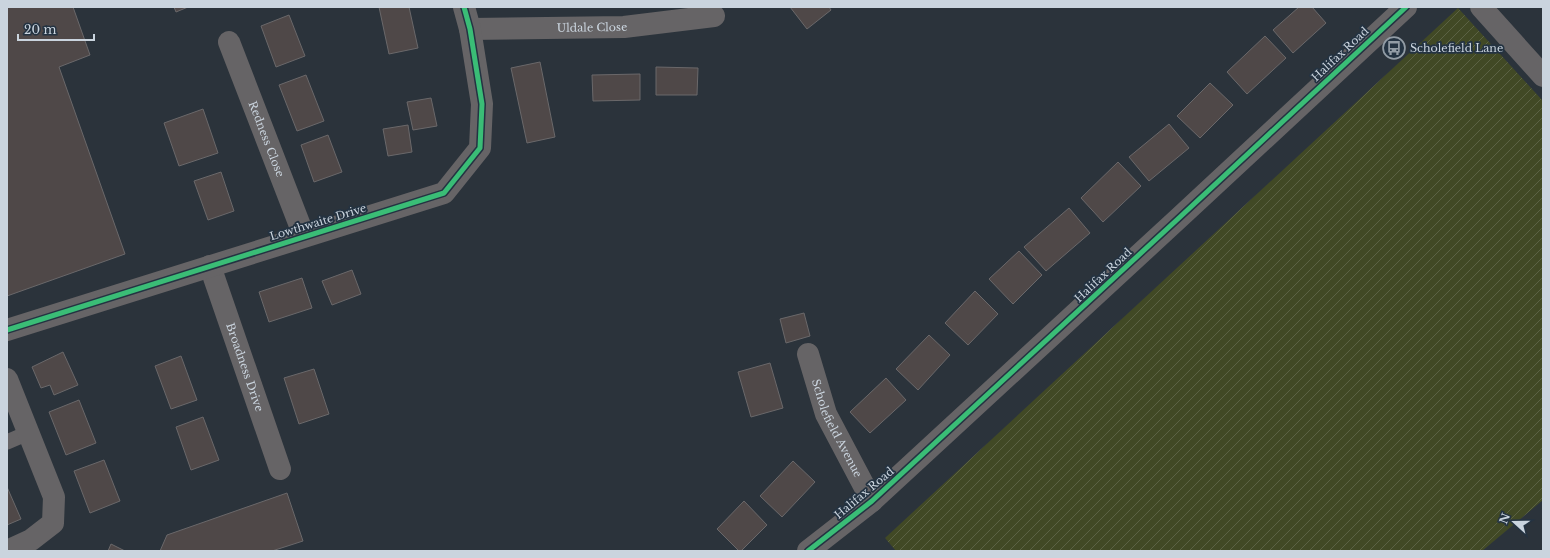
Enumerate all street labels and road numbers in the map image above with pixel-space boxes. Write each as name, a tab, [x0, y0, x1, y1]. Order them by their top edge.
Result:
street label: Uldale Close	[557, 20, 628, 35]
street label: Halifax Road	[1308, 24, 1372, 84]
street label: Redness Close	[245, 99, 288, 179]
street label: Lowthwaite Drive	[268, 201, 368, 243]
street label: Halifax Road	[1071, 245, 1135, 305]
street label: Broadness Drive	[223, 321, 267, 413]
street label: Scholefield Avenue	[809, 377, 865, 480]
street label: Halifax Road	[831, 464, 897, 522]

